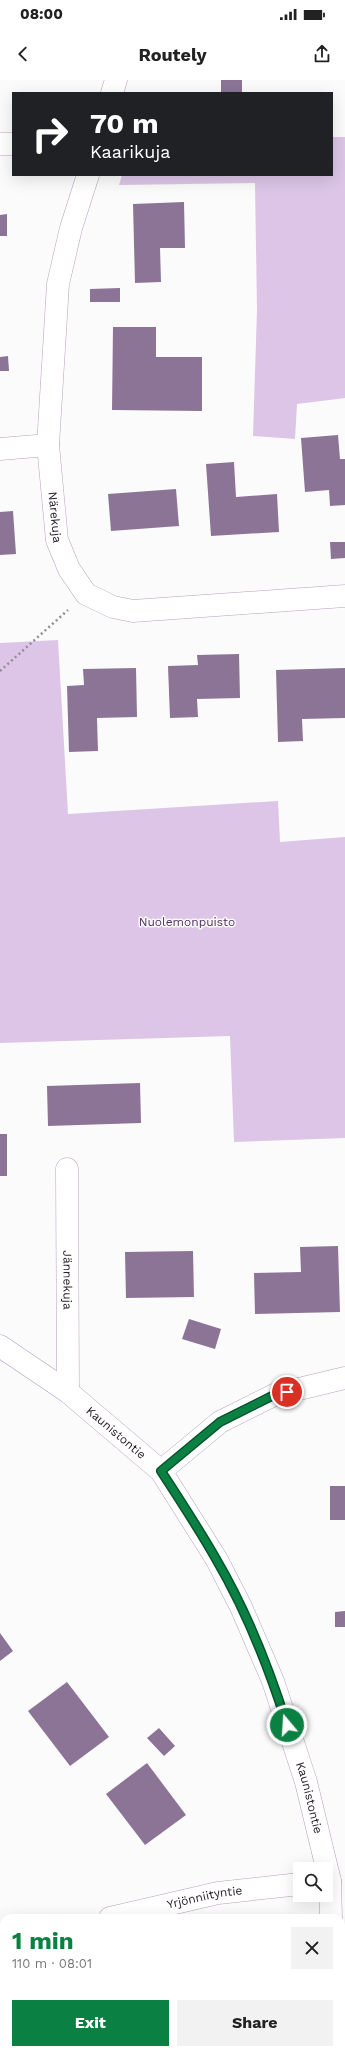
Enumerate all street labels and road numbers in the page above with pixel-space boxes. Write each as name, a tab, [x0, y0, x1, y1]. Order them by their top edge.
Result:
street label: Närekuja	[45, 491, 64, 544]
street label: Jännekuja	[60, 1250, 75, 1310]
street label: Kaunistontie	[83, 1404, 149, 1462]
street label: Kaunistontie	[293, 1760, 325, 1835]
street label: Yrjönniityntie	[166, 1883, 243, 1912]

